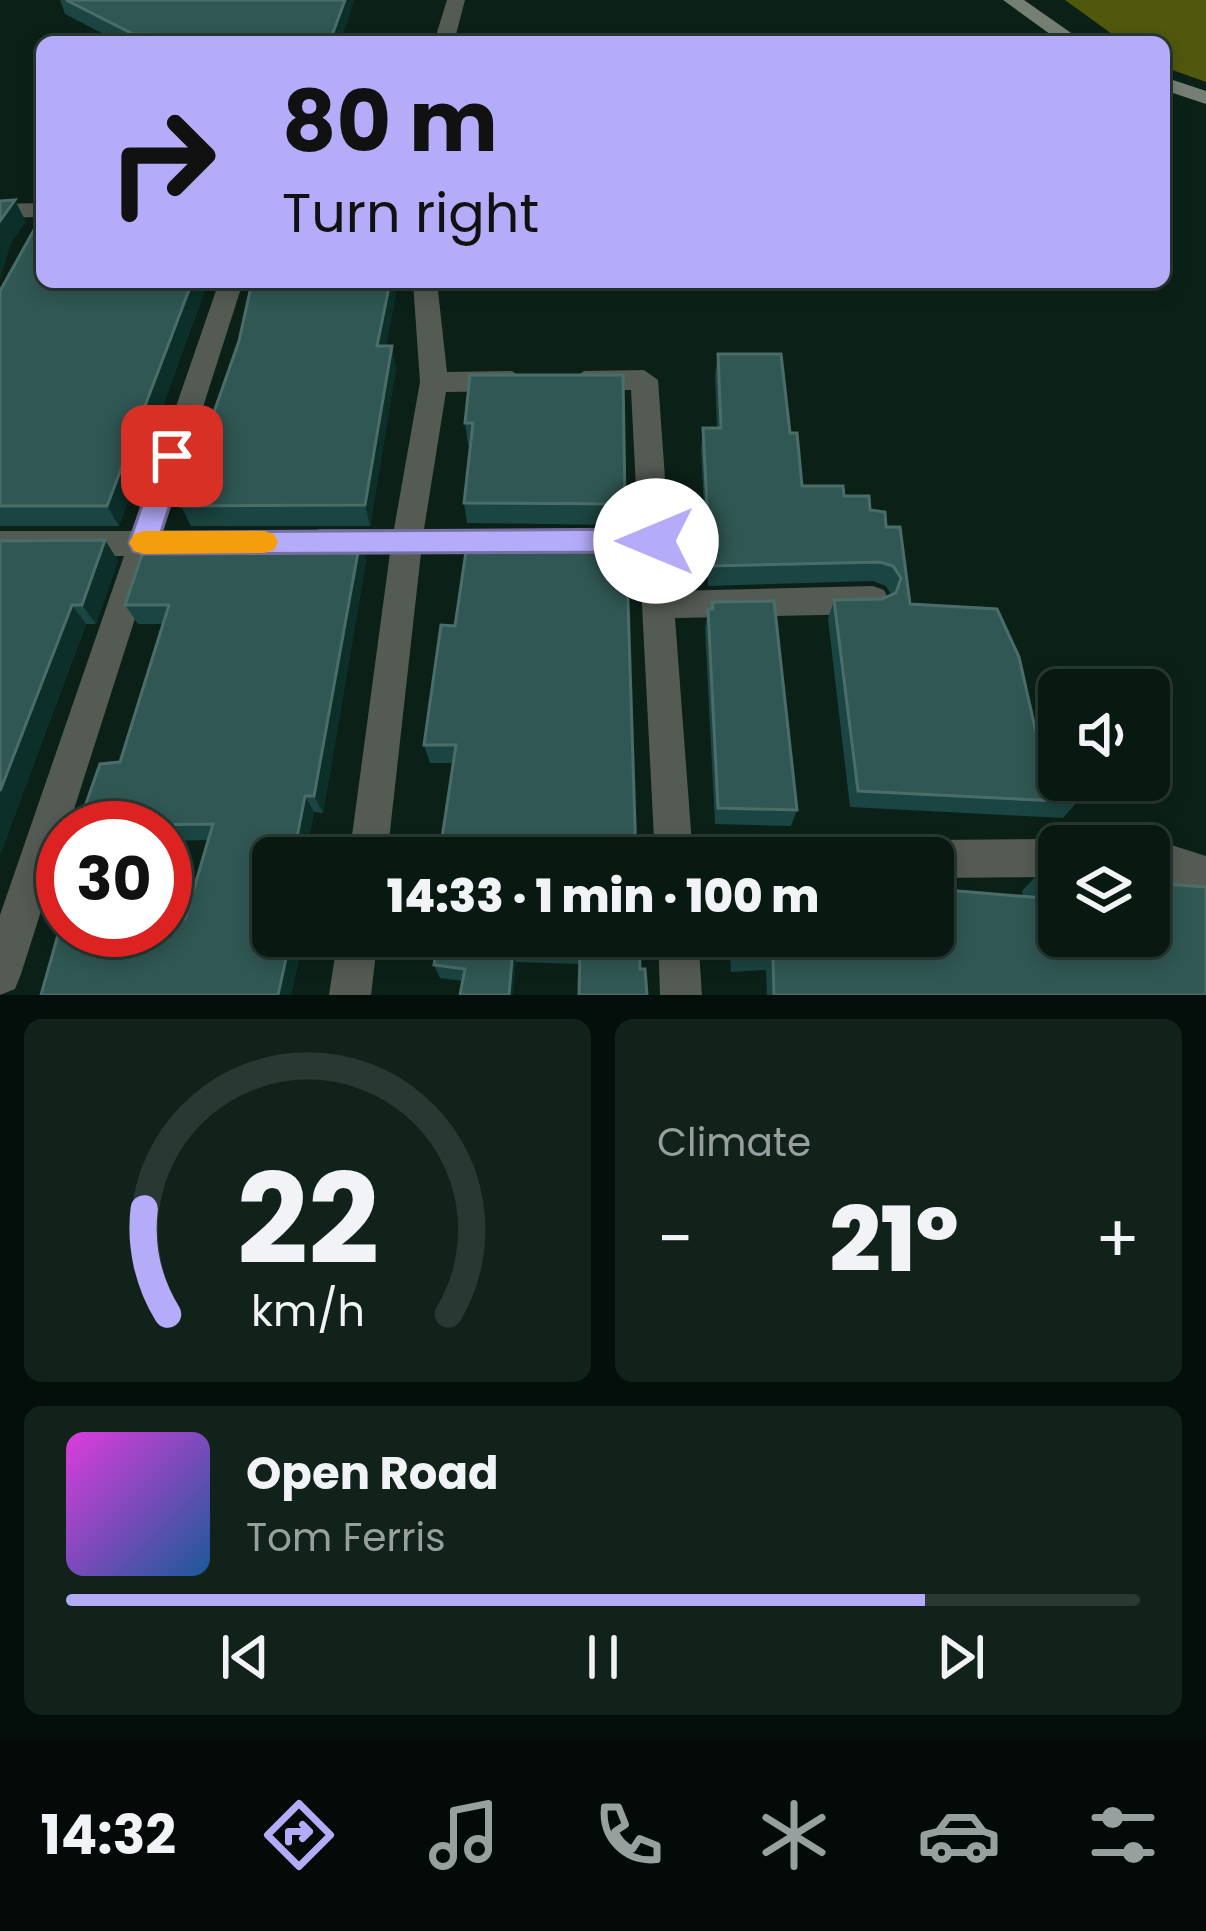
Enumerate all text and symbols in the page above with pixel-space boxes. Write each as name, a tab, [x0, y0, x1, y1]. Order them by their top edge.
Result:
text: 80 m	[282, 63, 498, 180]
icon: right	[84, 84, 240, 240]
text: Turn right	[282, 175, 539, 251]
pin	[121, 405, 223, 507]
icon: arrive	[139, 423, 205, 489]
position arrow	[593, 478, 719, 604]
map controls	[1038, 669, 1170, 957]
button: sound	[1038, 669, 1170, 801]
speed limit sign: 30	[36, 801, 192, 957]
button: layers	[1038, 825, 1170, 957]
text: 14:33 · 1 min · 100 m	[387, 865, 819, 928]
text: Climate	[657, 1115, 811, 1170]
text: 22	[236, 1132, 379, 1307]
text: 21°	[830, 1176, 959, 1303]
text: −	[657, 1193, 693, 1285]
text: +	[1095, 1193, 1140, 1285]
text: km/h	[250, 1280, 365, 1340]
text: Open Road	[246, 1442, 499, 1505]
text: Tom Ferris	[246, 1510, 446, 1565]
icon: previous	[212, 1624, 278, 1690]
icon: pause	[570, 1624, 636, 1690]
icon: next	[928, 1624, 994, 1690]
icon: directions	[257, 1793, 341, 1877]
icon: music	[422, 1793, 506, 1877]
icon: phone	[587, 1793, 671, 1877]
icon: climate	[752, 1793, 836, 1877]
icon: car	[917, 1793, 1001, 1877]
icon: filters	[1081, 1793, 1165, 1877]
text: 14:32	[40, 1797, 176, 1873]

